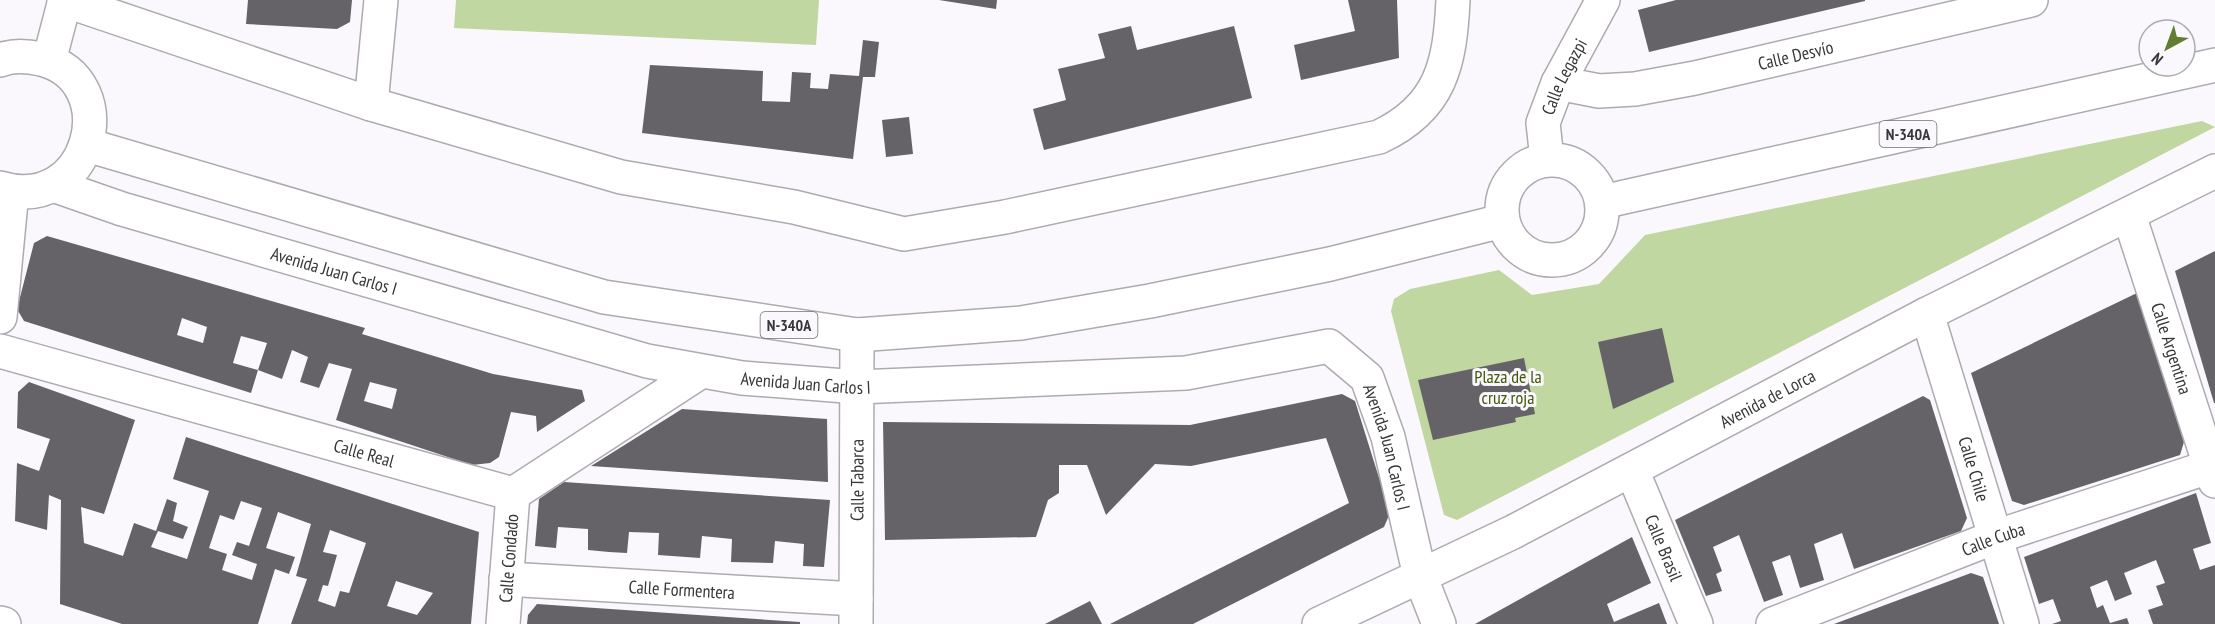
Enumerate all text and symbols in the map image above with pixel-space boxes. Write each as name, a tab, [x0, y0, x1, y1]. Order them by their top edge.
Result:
north arrow	[2137, 18, 2197, 78]
street label: Calle Legazpi	[1536, 34, 1592, 118]
street label: Calle Desvío	[1756, 35, 1836, 75]
text: N	[2147, 49, 2167, 70]
road number: N-340A	[1880, 121, 1936, 147]
street label: Avenida Juan Carlos I	[268, 241, 400, 300]
street label: Calle Argentina	[2147, 299, 2198, 397]
road number: N-340A	[760, 312, 818, 338]
street label: Avenida de Lorca	[1715, 363, 1819, 433]
park label: Plaza de la cruz roja	[1474, 365, 1542, 409]
street label: Avenida Juan Carlos I	[740, 366, 871, 399]
street label: Avenida Juan Carlos I	[1358, 381, 1416, 512]
street label: Calle Real	[331, 433, 398, 472]
street label: Calle Chile	[1954, 434, 1995, 504]
street label: Calle Tabarca	[845, 439, 868, 521]
street label: Calle Brasil	[1640, 511, 1689, 585]
street label: Calle Condado	[493, 513, 523, 603]
street label: Calle Cuba	[1958, 517, 2027, 561]
street label: Calle Formentera	[628, 575, 736, 604]

